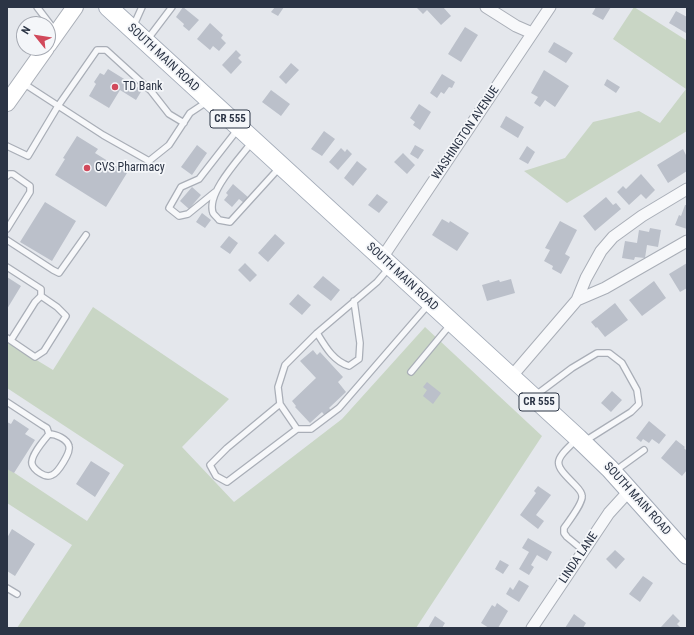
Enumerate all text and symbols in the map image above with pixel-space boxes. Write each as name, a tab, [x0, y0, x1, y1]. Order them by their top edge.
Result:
north arrow	[16, 16, 56, 56]
street label: SOUTH MAIN ROAD	[124, 21, 202, 95]
text: N	[19, 24, 33, 36]
place label: TD Bank	[123, 80, 162, 94]
marker: TD Bank	[110, 82, 120, 92]
street label: WASHINGTON AVENUE	[429, 83, 503, 183]
road number: CR 555	[210, 110, 250, 128]
place label: CVS Pharmacy	[95, 161, 165, 175]
marker: CVS Pharmacy	[82, 163, 92, 173]
street label: SOUTH MAIN ROAD	[363, 240, 441, 314]
road number: CR 555	[519, 393, 559, 411]
street label: SOUTH MAIN ROAD	[600, 460, 674, 538]
street label: LINDA LANE	[557, 530, 601, 586]

